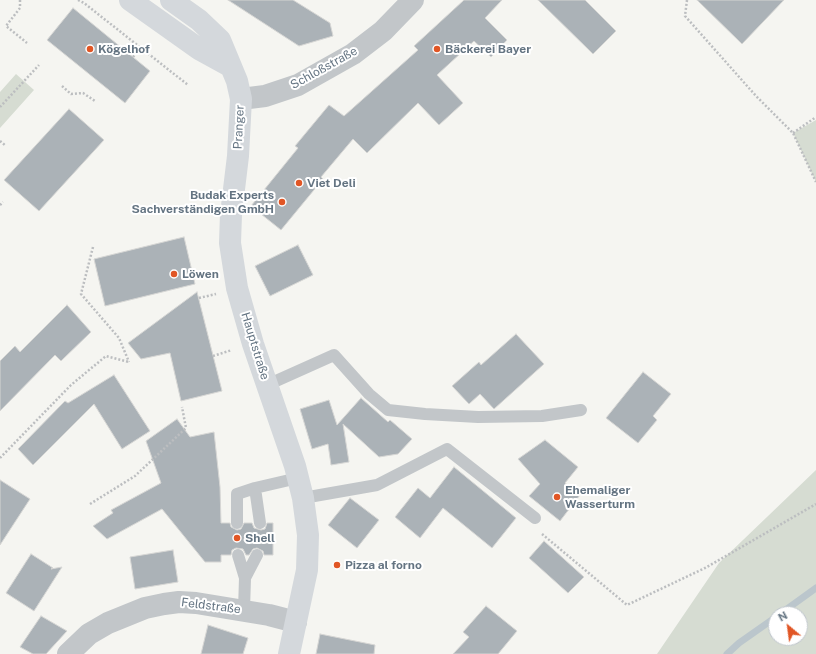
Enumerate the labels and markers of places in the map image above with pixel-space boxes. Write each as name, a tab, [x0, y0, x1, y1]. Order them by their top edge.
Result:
place label: Kögelhof	[98, 42, 150, 56]
place label: Bäckerei Bayer	[445, 42, 531, 56]
marker: Kögelhof	[85, 44, 95, 54]
marker: Bäckerei Bayer	[432, 44, 442, 54]
place label: Viet Deli	[307, 176, 356, 190]
marker: Viet Deli	[294, 178, 304, 188]
place label: Budak Experts Sachverständigen GmbH	[132, 188, 274, 216]
marker: Budak Experts Sachverständigen GmbH	[277, 197, 287, 207]
place label: Löwen	[182, 267, 219, 281]
marker: Löwen	[169, 269, 179, 279]
place label: Ehemaliger Wasserturm	[565, 483, 635, 511]
marker: Ehemaliger Wasserturm	[552, 492, 562, 502]
place label: Shell	[245, 531, 275, 545]
marker: Shell	[232, 533, 242, 543]
place label: Pizza al forno	[345, 558, 422, 572]
marker: Pizza al forno	[332, 560, 342, 570]

